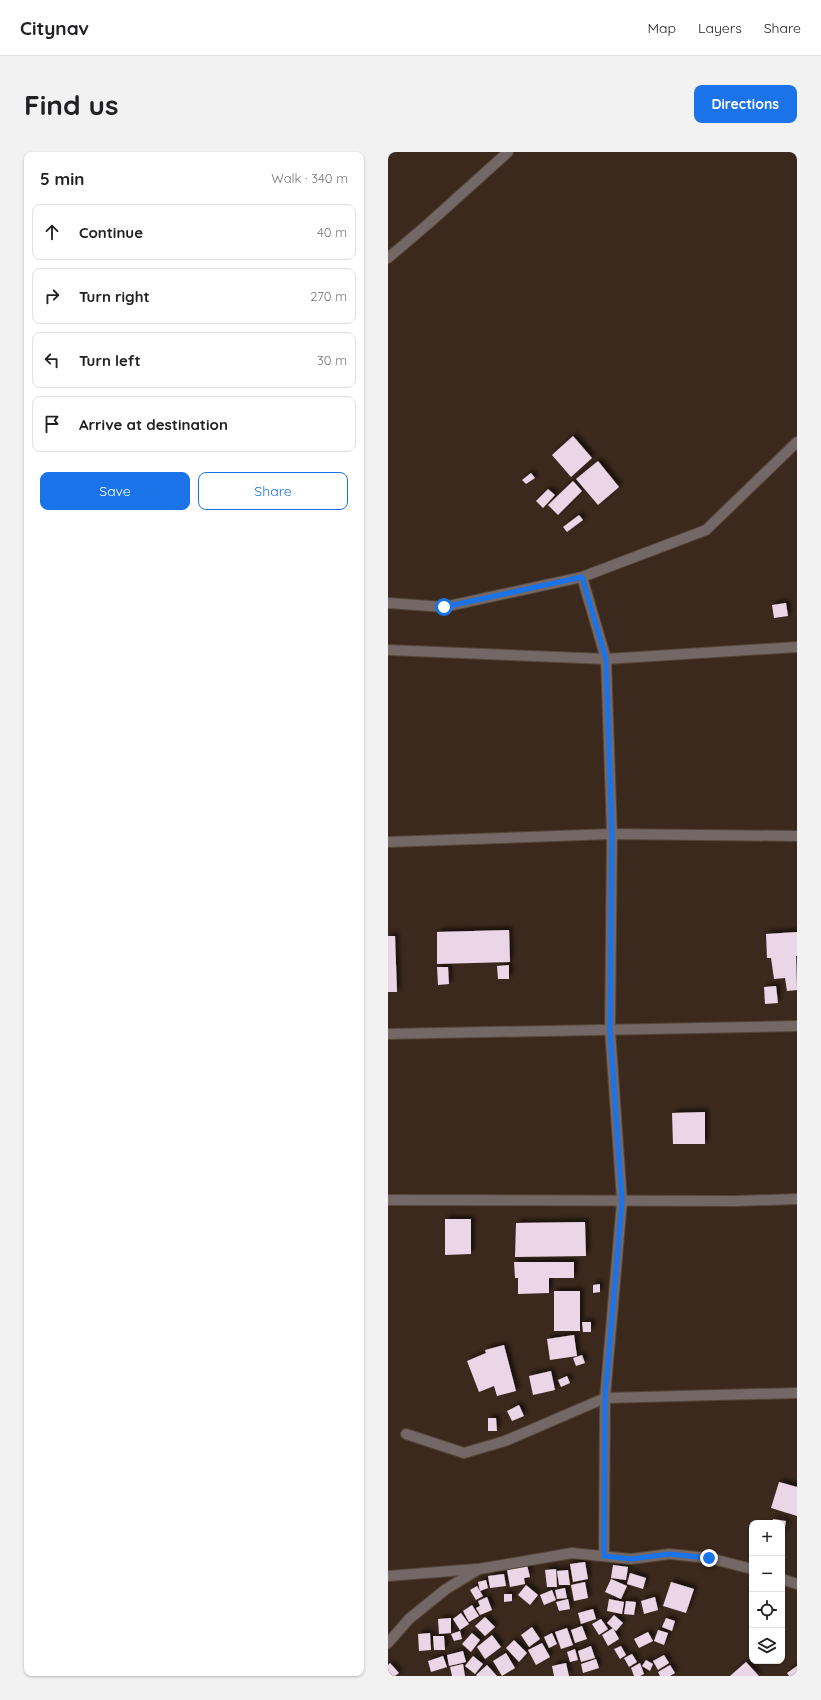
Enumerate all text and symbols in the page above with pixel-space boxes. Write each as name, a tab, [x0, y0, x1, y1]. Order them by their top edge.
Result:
text: Citynav	[20, 16, 89, 40]
text: Map	[647, 19, 676, 37]
text: Layers	[698, 19, 742, 37]
text: Share	[764, 19, 801, 37]
button: Directions	[694, 85, 797, 123]
text: Find us	[24, 87, 118, 122]
text: 5 min	[40, 168, 84, 189]
text: Walk · 340 m	[271, 170, 348, 186]
icon: ahead	[41, 221, 63, 243]
text: Continue	[79, 223, 143, 242]
text: 40 m	[317, 224, 347, 240]
icon: right	[41, 285, 63, 307]
text: Turn right	[79, 287, 150, 306]
text: 270 m	[310, 288, 347, 304]
icon: left	[41, 349, 63, 371]
text: Turn left	[79, 351, 141, 370]
text: 30 m	[317, 352, 347, 368]
icon: arrive	[41, 413, 63, 435]
text: Arrive at destination	[79, 415, 228, 434]
button: Save	[40, 472, 190, 510]
button: Share	[198, 472, 348, 510]
route start	[435, 598, 453, 616]
map controls	[749, 1520, 785, 1664]
button: +	[749, 1520, 785, 1556]
route end	[700, 1549, 718, 1567]
button: −	[749, 1556, 785, 1592]
button: locate	[749, 1592, 785, 1628]
button: layers	[749, 1628, 785, 1664]

